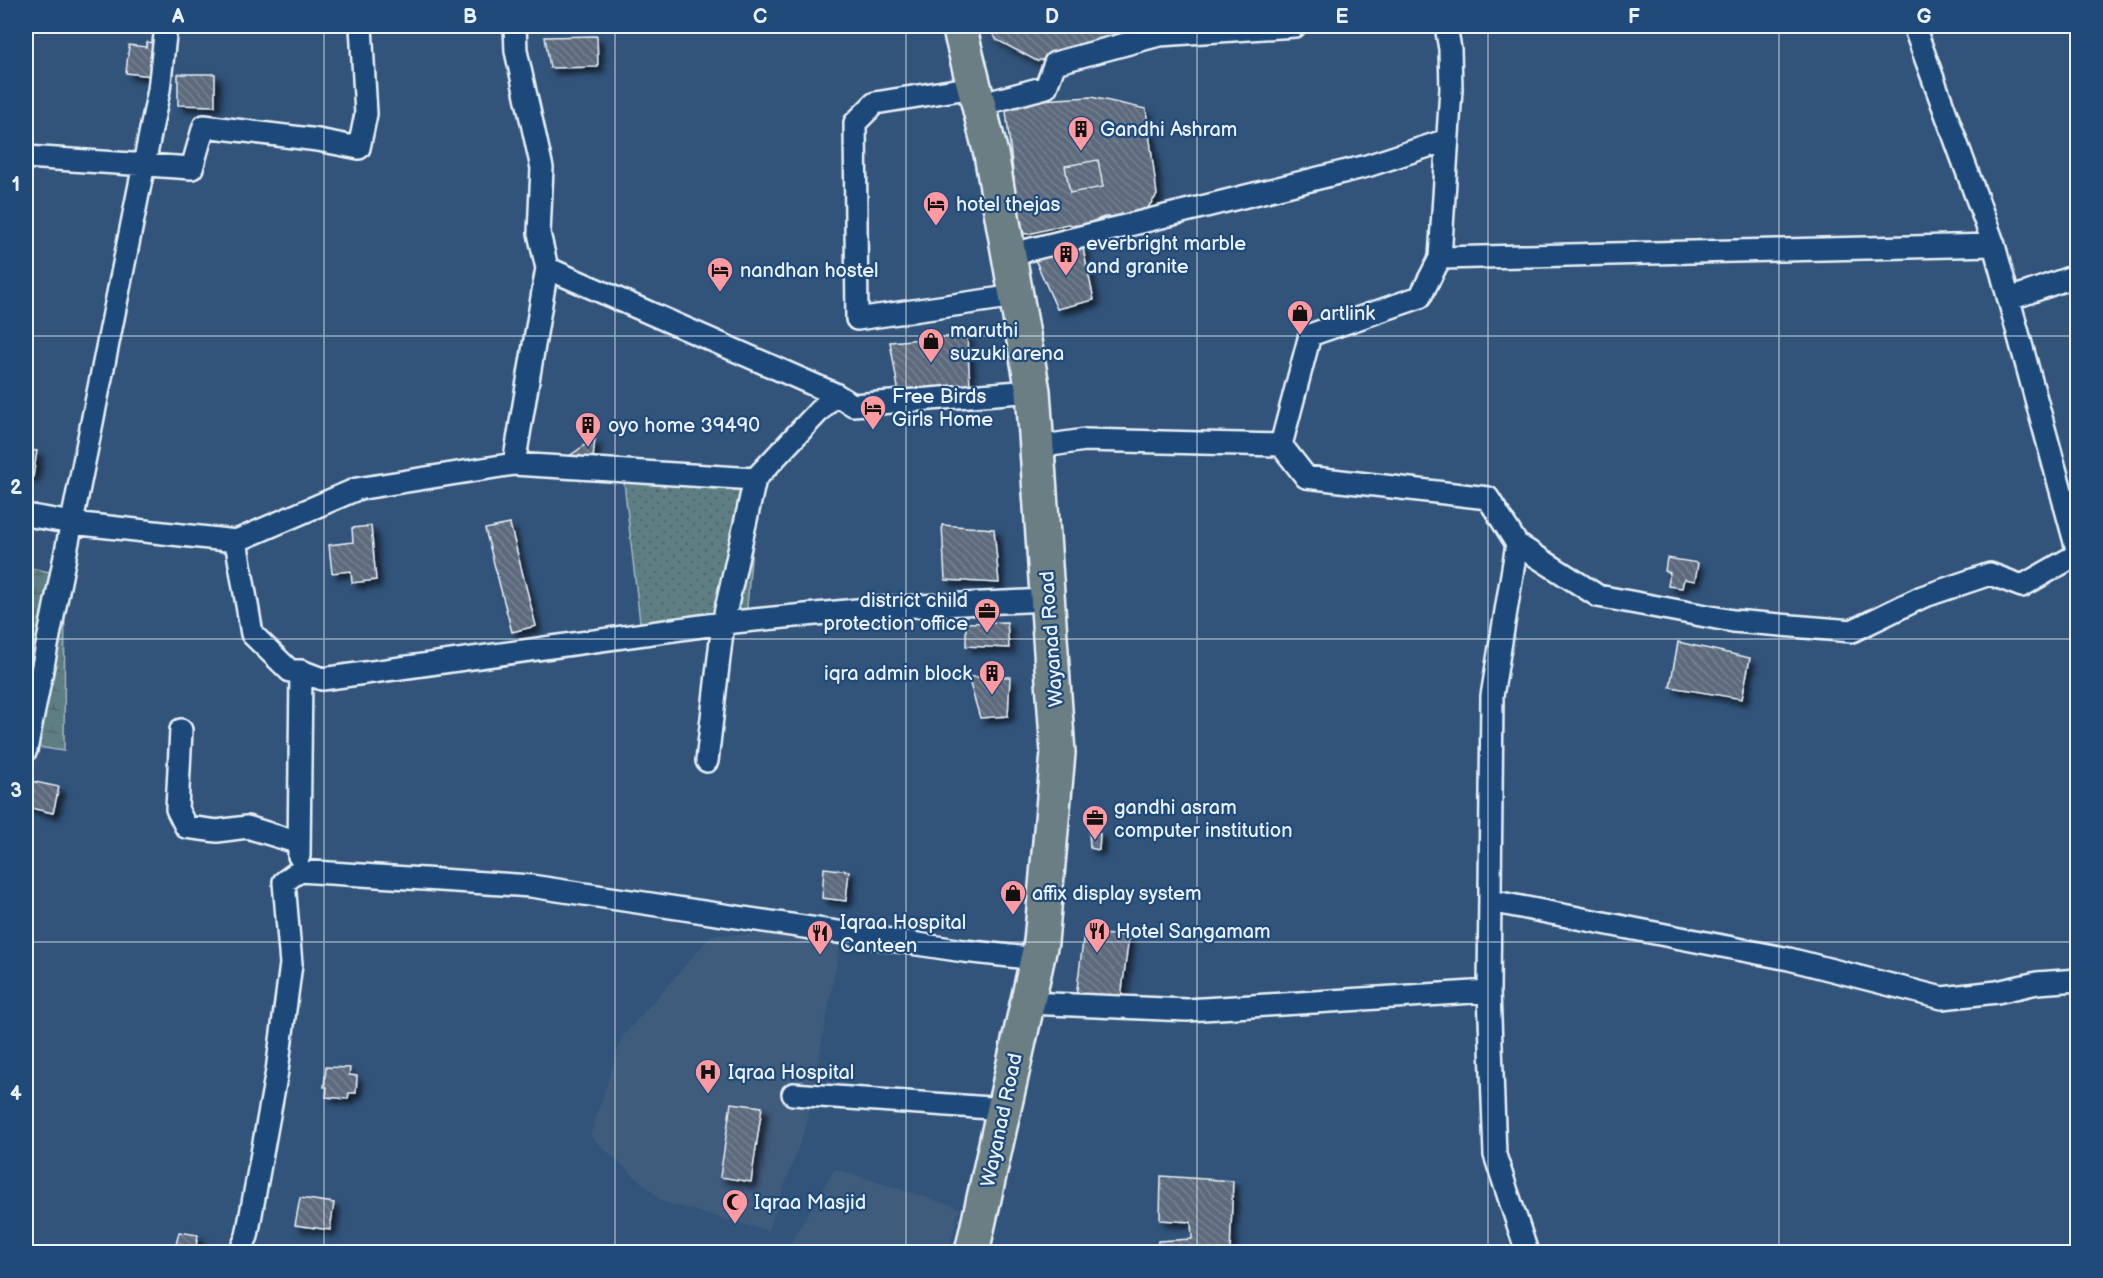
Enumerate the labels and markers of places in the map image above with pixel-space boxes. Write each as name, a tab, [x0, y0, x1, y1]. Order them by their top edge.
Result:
building icon: Gandhi Ashram	[1066, 114, 1096, 152]
place label: Gandhi Ashram	[1100, 118, 1237, 142]
hotel icon: hotel thejas	[921, 189, 951, 227]
place label: hotel thejas	[956, 193, 1061, 217]
place label: everbright marble and granite	[1086, 232, 1246, 279]
building icon: everbright marble and granite	[1051, 239, 1081, 277]
hotel icon: nandhan hostel	[705, 255, 735, 293]
place label: nandhan hostel	[740, 259, 879, 283]
shop icon: artlink	[1285, 298, 1315, 336]
place label: artlink	[1320, 302, 1375, 326]
place label: maruthi suzuki arena	[950, 319, 1064, 366]
shop icon: maruthi suzuki arena	[916, 326, 946, 364]
place label: Free Birds Girls Home	[892, 385, 993, 432]
hotel icon: Free Birds Girls Home	[858, 393, 888, 431]
building icon: oyo home 39490	[573, 410, 603, 448]
place label: oyo home 39490	[608, 414, 760, 438]
place label: district child protection office	[823, 589, 968, 636]
office icon: district child protection office	[972, 596, 1002, 634]
building icon: iqra admin block	[977, 658, 1007, 696]
place label: iqra admin block	[824, 662, 972, 686]
place label: gandhi asram computer institution	[1114, 796, 1292, 843]
office icon: gandhi asram computer institution	[1080, 803, 1110, 841]
shop icon: affix display system	[998, 878, 1028, 916]
place label: affix display system	[1032, 882, 1201, 906]
place label: Iqraa Hospital Canteen	[840, 911, 966, 958]
restaurant icon: Hotel Sangamam	[1082, 916, 1112, 954]
restaurant icon: Iqraa Hospital Canteen	[805, 918, 835, 956]
place label: Hotel Sangamam	[1116, 920, 1271, 944]
hospital icon: Iqraa Hospital	[693, 1057, 723, 1095]
place label: Iqraa Hospital	[728, 1061, 854, 1085]
mosque icon: Iqraa Masjid	[720, 1187, 750, 1225]
place label: Iqraa Masjid	[754, 1191, 866, 1215]

